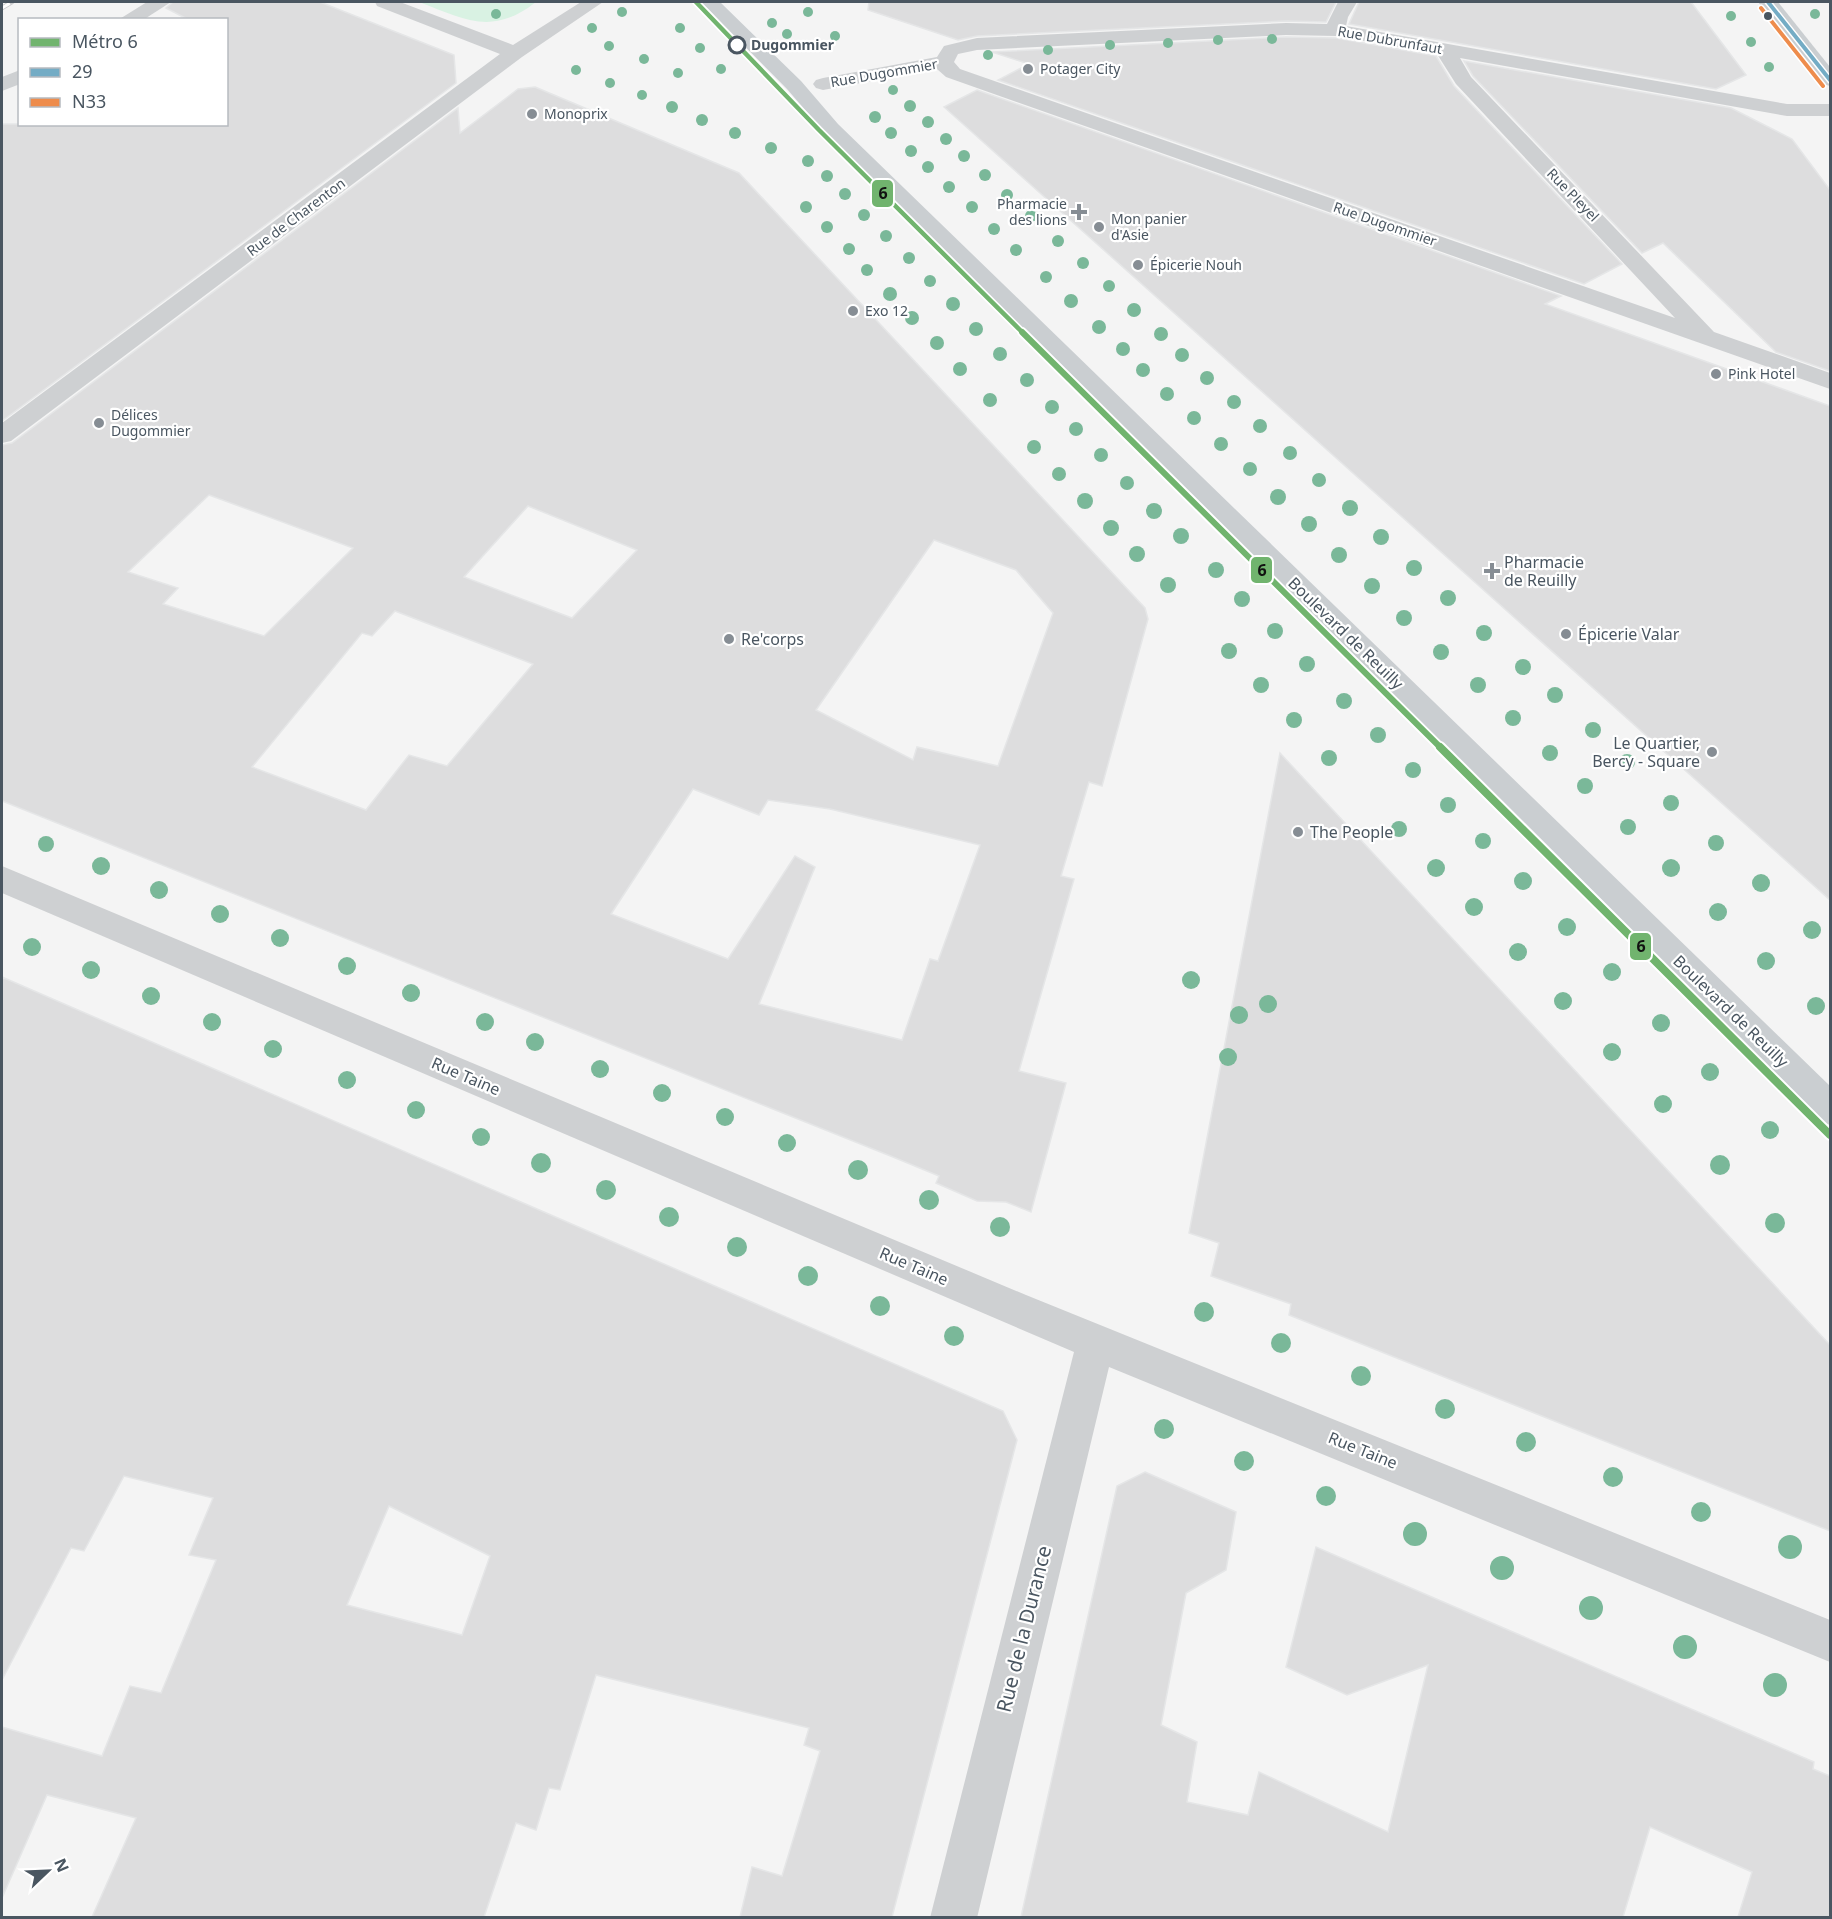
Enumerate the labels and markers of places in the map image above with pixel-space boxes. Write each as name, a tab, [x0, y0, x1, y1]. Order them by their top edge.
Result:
unlabelled marker	[1762, 10, 1774, 22]
place label: Dugommier	[751, 35, 835, 54]
marker: Dugommier	[728, 36, 746, 54]
place label: Potager City	[1040, 59, 1121, 78]
marker: Potager City	[1021, 62, 1035, 76]
place label: Monoprix	[544, 104, 608, 123]
marker: Monoprix	[525, 107, 539, 121]
place label: Pharmacie des lions	[997, 194, 1067, 229]
marker: Pharmacie des lions	[1072, 205, 1086, 219]
place label: Mon panier d'Asie	[1111, 209, 1187, 244]
marker: Mon panier d'Asie	[1092, 220, 1106, 234]
place label: Épicerie Nouh	[1150, 255, 1242, 274]
marker: Épicerie Nouh	[1131, 258, 1145, 272]
place label: Exo 12	[865, 301, 908, 320]
marker: Exo 12	[846, 304, 860, 318]
place label: Pink Hotel	[1728, 364, 1795, 383]
marker: Pink Hotel	[1709, 367, 1723, 381]
place label: Délices Dugommier	[111, 405, 191, 440]
marker: Délices Dugommier	[92, 416, 106, 430]
place label: Pharmacie de Reuilly	[1504, 551, 1584, 591]
marker: Pharmacie de Reuilly	[1485, 564, 1499, 578]
place label: Épicerie Valar	[1578, 623, 1680, 645]
marker: Épicerie Valar	[1559, 627, 1573, 641]
place label: Re'corps	[741, 628, 804, 650]
marker: Re'corps	[722, 632, 736, 646]
place label: Le Quartier, Bercy - Square	[1592, 732, 1700, 772]
marker: Le Quartier, Bercy - Square	[1705, 745, 1719, 759]
place label: The People	[1310, 821, 1393, 843]
marker: The People	[1291, 825, 1305, 839]

